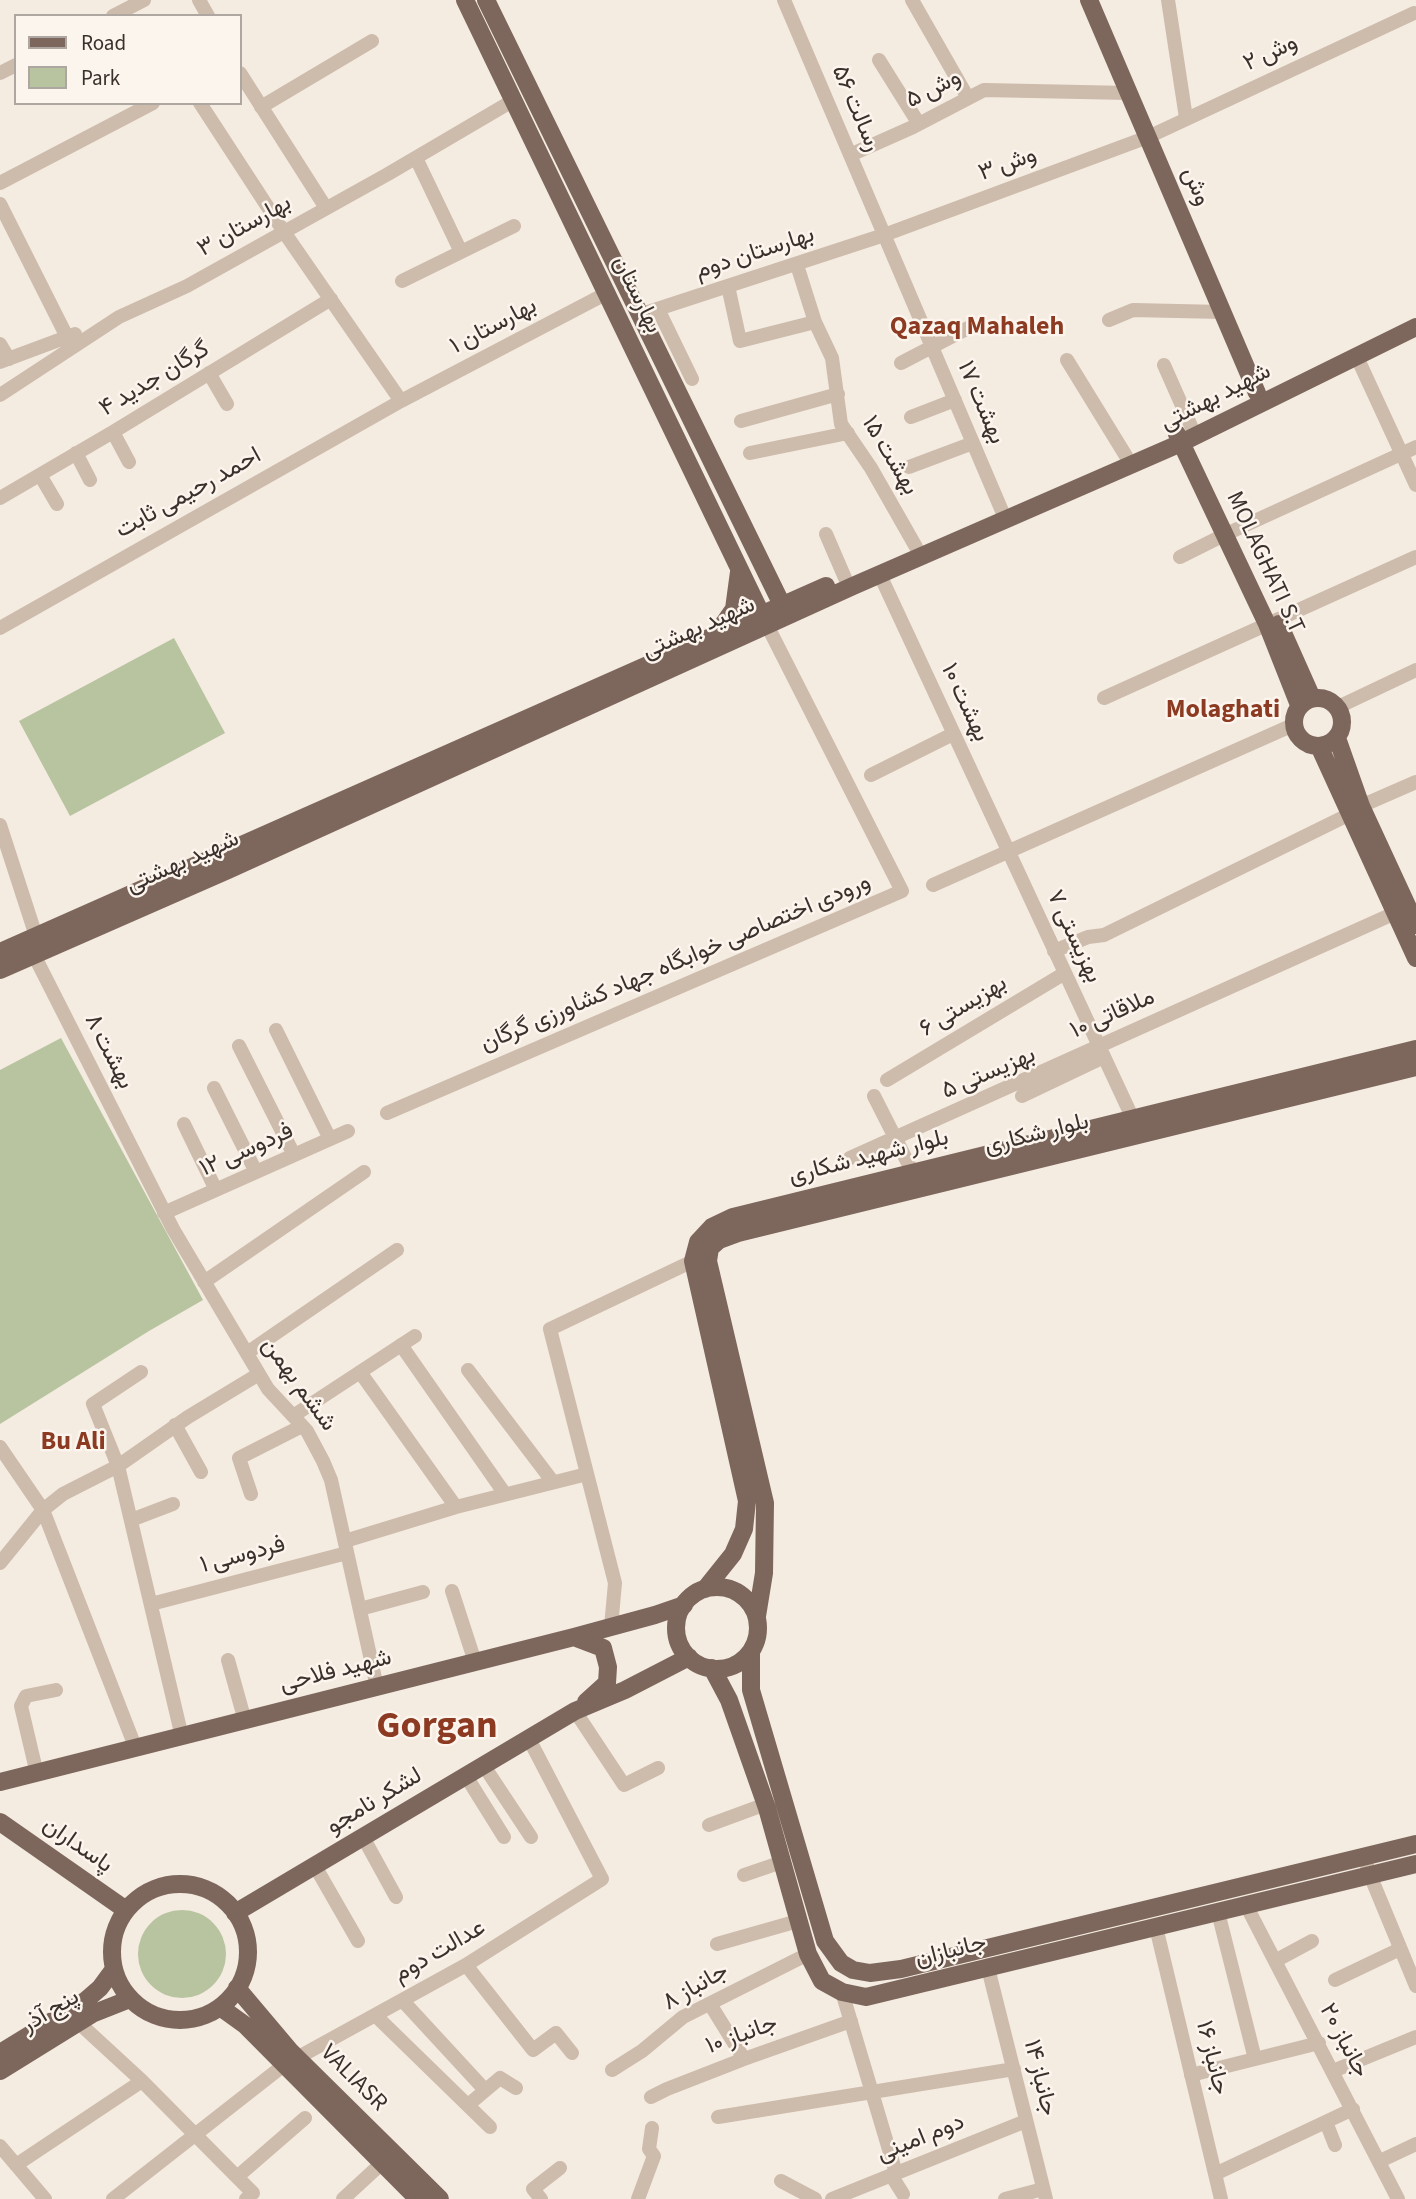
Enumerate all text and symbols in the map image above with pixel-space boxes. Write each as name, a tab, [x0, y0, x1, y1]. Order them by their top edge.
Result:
legend	[14, 14, 242, 105]
text: Road	[81, 28, 126, 58]
street label: وش ۲	[1239, 29, 1303, 79]
street label: ۵۶ رسالت	[824, 61, 886, 157]
text: Park	[81, 63, 120, 93]
street label: وش ۵	[902, 64, 966, 116]
street label: وش ۳	[975, 141, 1041, 189]
street label: وش	[1174, 163, 1216, 211]
street label: بهارستان ۳	[193, 189, 297, 265]
street label: بهارستان دوم	[692, 221, 818, 287]
street label: بهارستان	[605, 252, 667, 338]
street label: ۱ بهارستان	[446, 292, 542, 362]
district label: Qazaq Mahaleh	[890, 312, 1064, 344]
street label: گرگان جدید ۴	[95, 336, 215, 424]
street label: بهشت ۱۷	[950, 357, 1010, 449]
street label: شهید بهشتی	[1156, 358, 1276, 438]
street label: بهشت ۱۵	[854, 411, 924, 501]
street label: احمد رحیمی ثابت	[111, 442, 267, 546]
street label: MOLAGHATI S.T	[1219, 487, 1309, 639]
street label: شهید بهشتی	[638, 591, 760, 667]
street label: بهشت ۱۰	[933, 659, 995, 747]
district label: Molaghati	[1166, 695, 1280, 727]
street label: شهید بهشتی	[122, 825, 244, 901]
street label: ورودی اختصاصی خوابگاه جهاد کشاورزی گرگان	[477, 868, 875, 1060]
street label: ۷ بهزیستی	[1039, 886, 1107, 988]
street label: بهزیستی ۶	[915, 970, 1013, 1044]
street label: ۱۰ ملاقاتی	[1066, 984, 1160, 1046]
street label: ۸ بهشت	[77, 1010, 139, 1094]
street label: ۵ بهزیستی	[938, 1041, 1040, 1107]
street label: بلوار شکاری	[982, 1108, 1092, 1162]
street label: ۱۲ فردوسی	[196, 1118, 298, 1184]
street label: بلوار شهید شکاری	[786, 1124, 952, 1192]
street label: ششم بهمن	[254, 1332, 342, 1438]
district label: Bu Ali	[40, 1427, 106, 1459]
street label: ۱ فردوسی	[197, 1531, 289, 1581]
street label: شهید فلاحی	[277, 1644, 395, 1700]
district label: Gorgan	[376, 1706, 498, 1752]
street label: لشکر نامجو	[322, 1762, 428, 1842]
street label: پاسداران	[36, 1811, 118, 1881]
street label: عدالت دوم	[389, 1914, 491, 1990]
street label: جانبازان	[912, 1929, 990, 1975]
street label: جانباز ۸	[658, 1958, 734, 2018]
street label: پنج آذر	[17, 1984, 85, 2040]
street label: ۲۰ جانباز	[1312, 1999, 1374, 2083]
street label: ۱۰ جانباز	[702, 2010, 782, 2062]
street label: جانباز ۱۶	[1188, 2018, 1234, 2098]
street label: جانباز ۱۴	[1016, 2037, 1062, 2119]
street label: VALIASR	[314, 2040, 392, 2118]
street label: دوم امینی	[873, 2108, 969, 2170]

